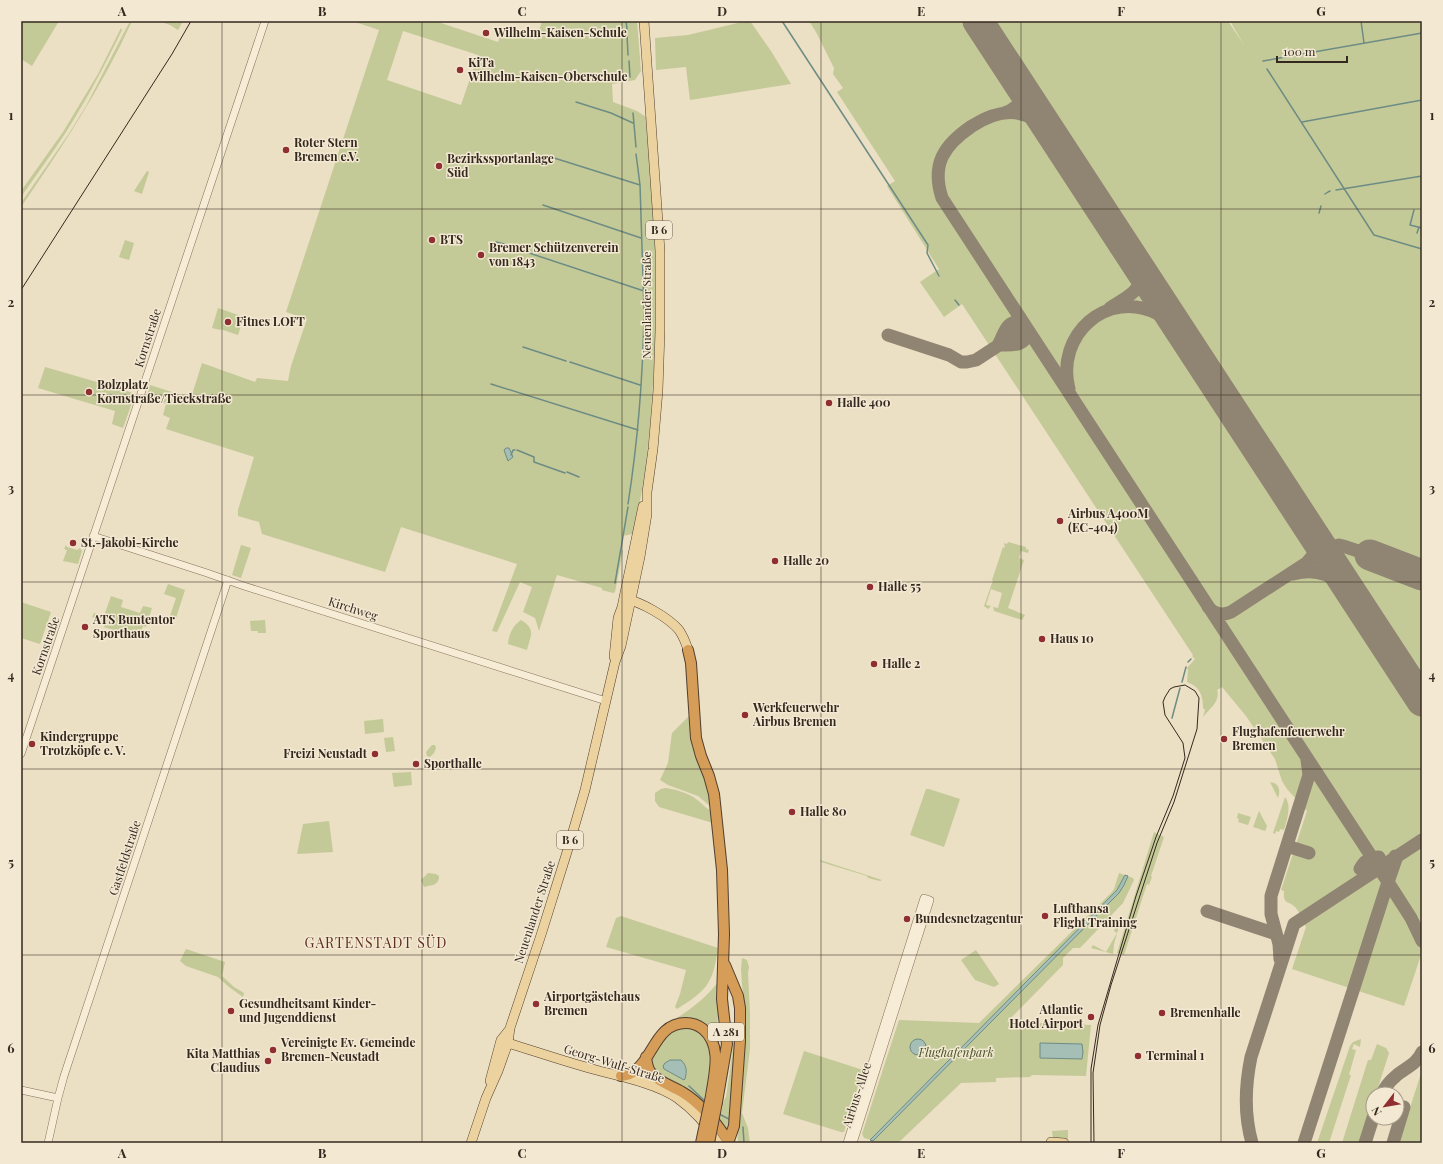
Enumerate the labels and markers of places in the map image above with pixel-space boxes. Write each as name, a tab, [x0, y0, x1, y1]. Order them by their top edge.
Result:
place label: Wilhelm-Kaisen-Schule	[493, 24, 627, 40]
marker: Wilhelm-Kaisen-Schule	[481, 28, 491, 38]
place label: KiTa Wilhelm-Kaisen-Oberschule	[467, 54, 627, 84]
marker: KiTa Wilhelm-Kaisen-Oberschule	[455, 65, 465, 75]
place label: Roter Stern Bremen e.V.	[294, 134, 359, 164]
marker: Roter Stern Bremen e.V.	[281, 145, 291, 155]
place label: Bezirkssportanlage Süd	[447, 150, 554, 180]
marker: Bezirkssportanlage Süd	[434, 161, 444, 171]
place label: BTS	[440, 231, 463, 247]
marker: BTS	[427, 235, 437, 245]
place label: Bremer Schützenverein von 1843	[488, 239, 619, 269]
marker: Bremer Schützenverein von 1843	[476, 250, 486, 260]
place label: Fitnes LOFT	[236, 313, 305, 329]
marker: Fitnes LOFT	[223, 317, 233, 327]
place label: Bolzplatz Kornstraße/Tieckstraße	[97, 376, 231, 406]
marker: Bolzplatz Kornstraße/Tieckstraße	[84, 387, 94, 397]
place label: Halle 400	[837, 394, 891, 410]
marker: Halle 400	[824, 398, 834, 408]
place label: Airbus A400M (EC-404)	[1067, 505, 1148, 535]
marker: Airbus A400M (EC-404)	[1055, 516, 1065, 526]
place label: St.-Jakobi-Kirche	[81, 534, 179, 550]
marker: St.-Jakobi-Kirche	[68, 538, 78, 548]
place label: Halle 20	[783, 552, 829, 568]
marker: Halle 20	[770, 556, 780, 566]
place label: Halle 55	[878, 578, 922, 594]
marker: Halle 55	[865, 582, 875, 592]
place label: ATS Buntentor Sporthaus	[92, 611, 175, 641]
marker: ATS Buntentor Sporthaus	[80, 622, 90, 632]
place label: Haus 10	[1050, 630, 1094, 646]
marker: Haus 10	[1037, 634, 1047, 644]
place label: Halle 2	[882, 655, 920, 671]
marker: Halle 2	[869, 659, 879, 669]
place label: Werkfeuerwehr Airbus Bremen	[752, 699, 840, 729]
marker: Werkfeuerwehr Airbus Bremen	[740, 710, 750, 720]
place label: Flughafenfeuerwehr Bremen	[1232, 723, 1345, 753]
place label: Kindergruppe Trotzköpfe e. V.	[40, 728, 126, 758]
marker: Flughafenfeuerwehr Bremen	[1219, 734, 1229, 744]
marker: Kindergruppe Trotzköpfe e. V.	[27, 739, 37, 749]
place label: Freizi Neustadt	[283, 745, 368, 761]
marker: Freizi Neustadt	[370, 749, 380, 759]
place label: Sporthalle	[424, 755, 482, 771]
marker: Sporthalle	[411, 759, 421, 769]
place label: Halle 80	[800, 803, 847, 819]
marker: Halle 80	[787, 807, 797, 817]
place label: Lufthansa Flight Training	[1053, 900, 1137, 930]
place label: Bundesnetzagentur	[915, 910, 1023, 926]
marker: Lufthansa Flight Training	[1040, 911, 1050, 921]
marker: Bundesnetzagentur	[902, 914, 912, 924]
place label: Airportgästehaus Bremen	[543, 988, 640, 1018]
place label: Gesundheitsamt Kinder- und Jugenddienst	[239, 995, 376, 1025]
marker: Airportgästehaus Bremen	[531, 999, 541, 1009]
place label: Atlantic Hotel Airport	[1009, 1001, 1084, 1031]
place label: Bremenhalle	[1170, 1004, 1241, 1020]
marker: Gesundheitsamt Kinder- und Jugenddienst	[226, 1006, 236, 1016]
marker: Bremenhalle	[1157, 1008, 1167, 1018]
marker: Atlantic Hotel Airport	[1086, 1012, 1096, 1022]
place label: Vereinigte Ev. Gemeinde Bremen-Neustadt	[280, 1034, 416, 1064]
place label: Kita Matthias Claudius	[186, 1045, 260, 1075]
marker: Vereinigte Ev. Gemeinde Bremen-Neustadt	[268, 1045, 278, 1055]
place label: Terminal 1	[1146, 1047, 1205, 1063]
marker: Terminal 1	[1133, 1051, 1143, 1061]
marker: Kita Matthias Claudius	[263, 1056, 273, 1066]

